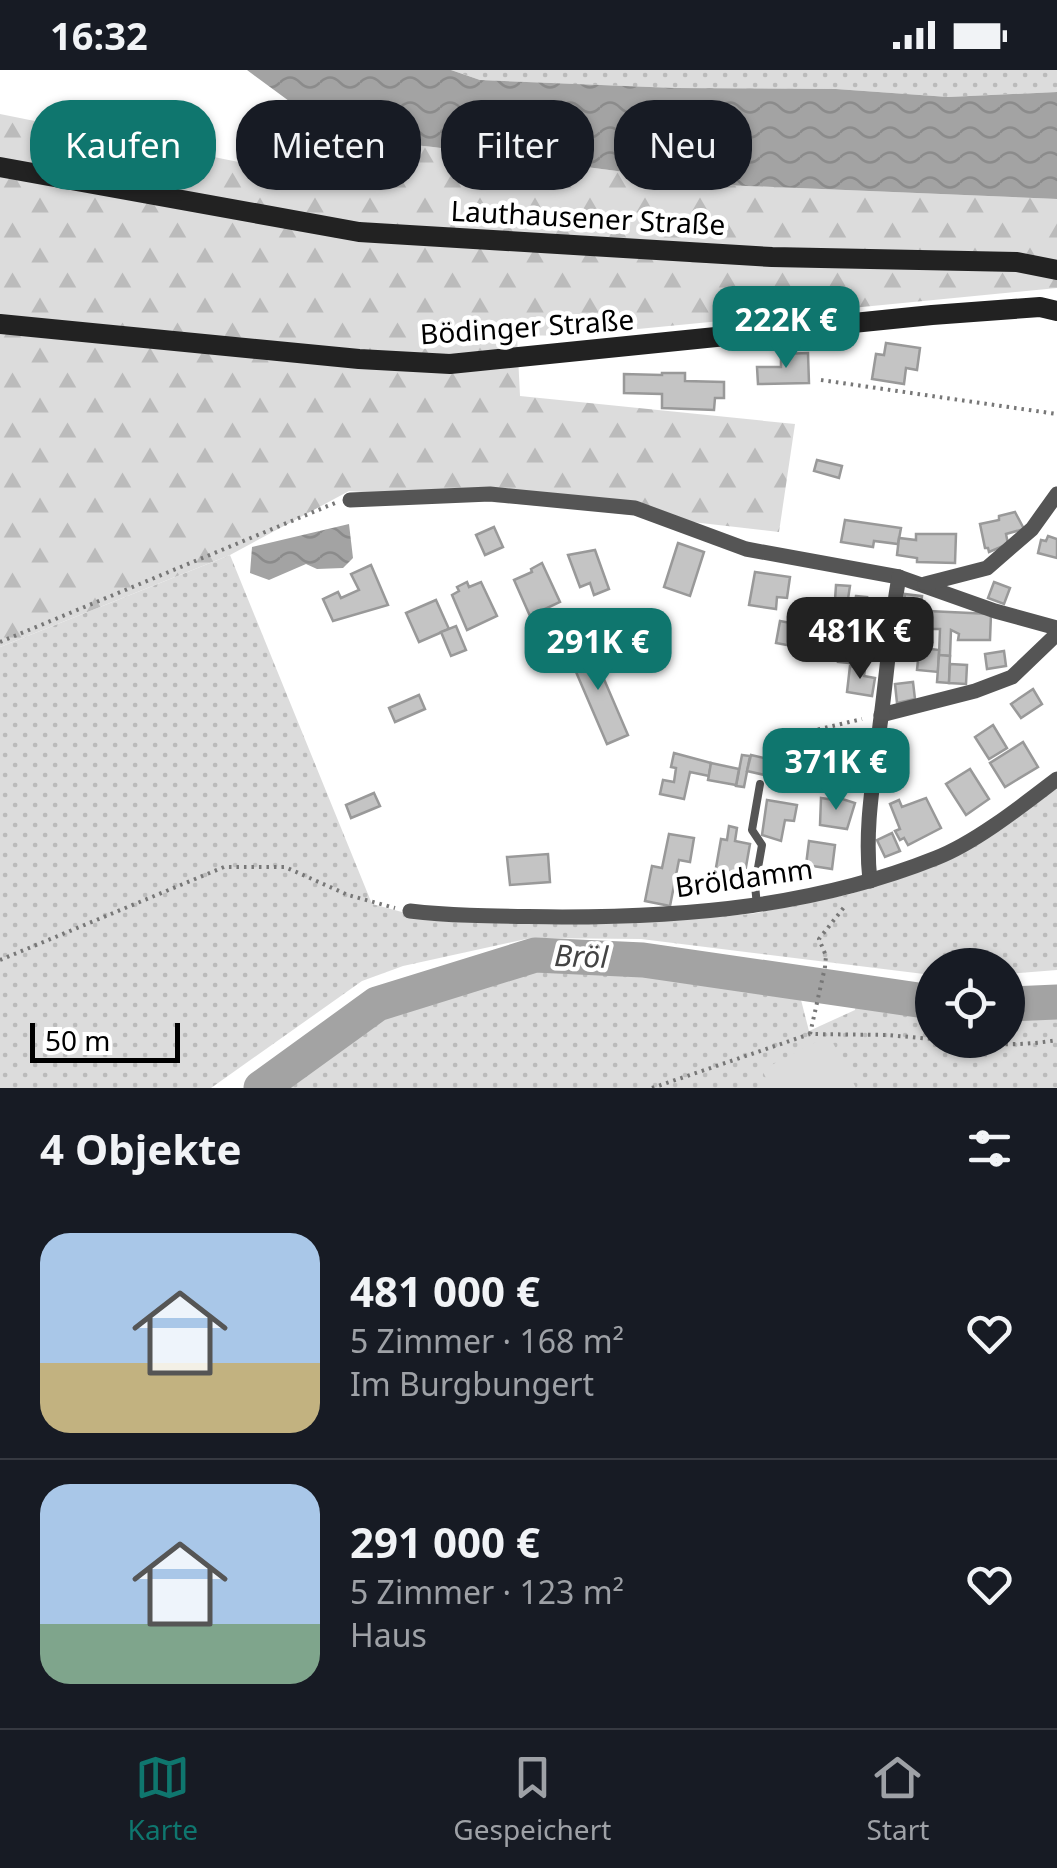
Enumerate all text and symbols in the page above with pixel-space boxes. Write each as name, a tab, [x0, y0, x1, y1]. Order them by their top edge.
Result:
text: 16:32	[50, 9, 148, 61]
chip: Kaufen	[30, 100, 216, 190]
chip: Mieten	[236, 100, 421, 190]
chip: Filter	[441, 100, 594, 190]
chip: Neu	[614, 100, 752, 190]
street label: Lauthausener Straße	[450, 191, 726, 243]
pin: 222K €	[705, 286, 867, 371]
text: 222K €	[735, 297, 837, 340]
street label: Bödinger Straße	[419, 300, 635, 352]
pin: 481K €	[779, 597, 941, 682]
pin: 291K €	[517, 608, 679, 693]
text: 481K €	[809, 608, 911, 651]
text: 291K €	[547, 619, 649, 662]
pin: 371K €	[755, 728, 917, 813]
text: 371K €	[785, 739, 887, 782]
street label: Bröldamm	[673, 849, 815, 905]
water label: Bröl	[553, 934, 610, 977]
map controls	[915, 948, 1025, 1058]
button: locate	[915, 948, 1025, 1058]
scale bar	[30, 1018, 180, 1063]
text: 50 m	[45, 1021, 111, 1059]
text: 4 Objekte	[40, 1120, 242, 1177]
icon: filters	[962, 1121, 1017, 1176]
text: 481 000 €	[350, 1262, 540, 1319]
icon: home	[120, 1273, 240, 1393]
icon: heart	[962, 1306, 1017, 1361]
text: 5 Zimmer · 168 m²	[350, 1319, 624, 1362]
text: Im Burgbungert	[350, 1362, 594, 1405]
text: 291 000 €	[350, 1513, 540, 1570]
icon: home	[120, 1524, 240, 1644]
icon: heart	[962, 1557, 1017, 1612]
text: 5 Zimmer · 123 m²	[350, 1570, 624, 1613]
text: Haus	[350, 1613, 427, 1656]
tab: Karte	[128, 1750, 198, 1848]
tab: Gespeichert	[453, 1750, 611, 1848]
tab: Start	[867, 1750, 929, 1848]

